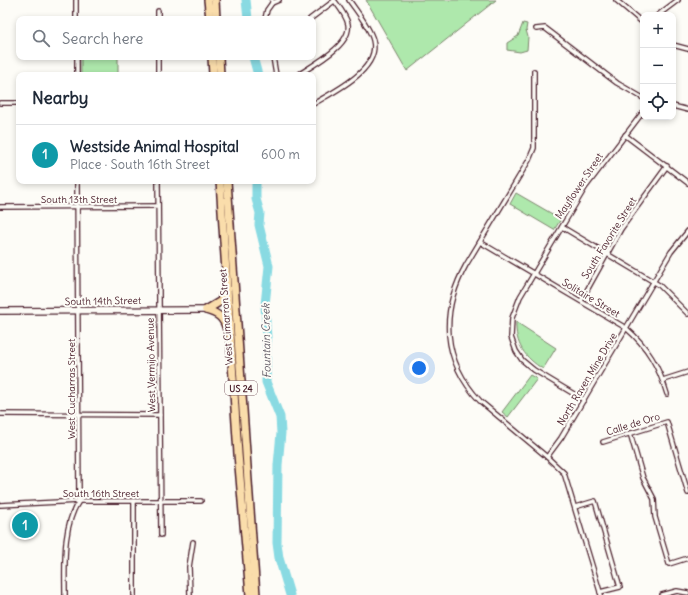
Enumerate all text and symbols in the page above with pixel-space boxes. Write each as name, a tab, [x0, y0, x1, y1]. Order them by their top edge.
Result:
map controls	[640, 12, 676, 120]
button: +	[640, 12, 676, 48]
search box	[16, 16, 316, 60]
icon: search	[30, 27, 52, 49]
text: Search here	[62, 29, 143, 48]
button: −	[640, 48, 676, 84]
button: locate	[640, 84, 676, 120]
text: Nearby	[32, 87, 88, 109]
text: Westside Animal Hospital	[70, 137, 239, 156]
text: 1	[42, 146, 48, 163]
text: 600 m	[261, 146, 300, 163]
street label: Mayflower Street	[552, 150, 606, 222]
text: Place · South 16th Street	[70, 156, 210, 173]
street label: South 13th Street	[41, 193, 118, 206]
street label: South Favorite Street	[579, 194, 640, 281]
street label: West Cimarron Street	[216, 268, 236, 365]
street label: Solitaire Street	[560, 276, 623, 321]
street label: South 14th Street	[65, 294, 142, 308]
water label: Fountain Creek	[258, 302, 274, 379]
street label: West Vermijo Avenue	[144, 318, 158, 412]
street label: North Raven Mine Drive	[554, 330, 620, 428]
street label: West Cucharras Street	[65, 338, 78, 439]
your location	[409, 358, 429, 378]
road number: US 24	[225, 381, 257, 395]
street label: Calle de Oro	[605, 410, 662, 438]
street label: South 16th Street	[63, 487, 140, 500]
pin: 1	[12, 510, 38, 540]

